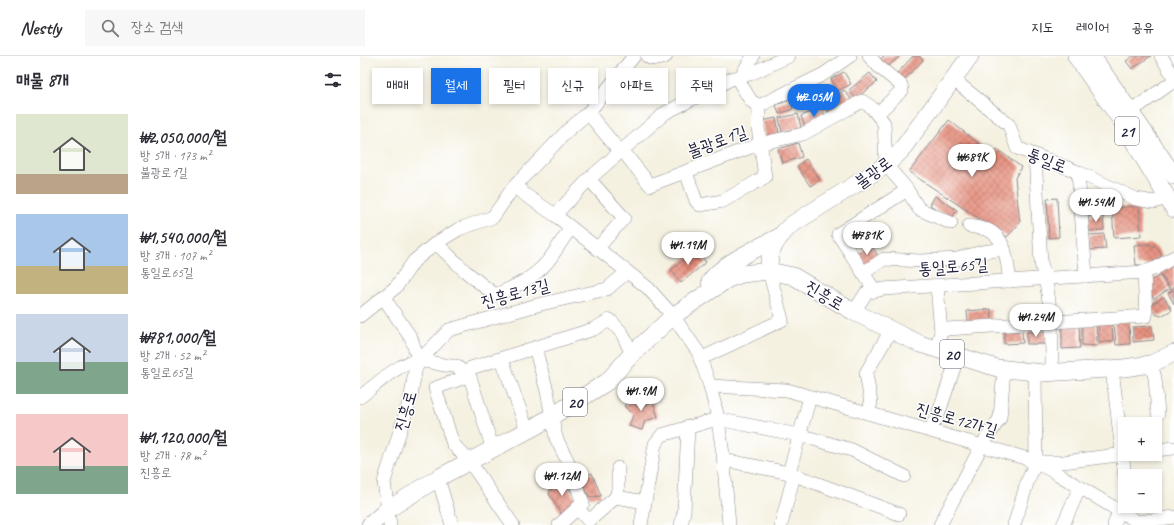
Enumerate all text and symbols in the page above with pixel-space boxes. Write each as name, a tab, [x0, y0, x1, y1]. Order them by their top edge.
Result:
search box	[85, 10, 365, 46]
text: Nestly	[20, 16, 61, 40]
icon: search	[99, 17, 121, 39]
text: 장소 검색	[131, 18, 183, 37]
text: 지도	[1031, 19, 1054, 36]
text: 레이어	[1076, 19, 1109, 36]
text: 공유	[1131, 19, 1154, 36]
chip: 매매	[372, 68, 423, 104]
chip: 월세	[431, 68, 481, 104]
chip: 필터	[489, 68, 540, 104]
chip: 신규	[548, 68, 598, 104]
chip: 아파트	[606, 68, 668, 104]
chip: 주택	[676, 68, 726, 104]
icon: filters	[322, 69, 344, 91]
text: 매물 8개	[16, 70, 69, 91]
pin: ₩2.05M	[781, 84, 847, 118]
text: ₩2.05M	[796, 89, 832, 105]
road number: 21	[1115, 117, 1139, 145]
street label: 불광로1길	[684, 121, 750, 162]
text: ₩2,050,000/월	[140, 127, 227, 148]
icon: home	[48, 130, 96, 178]
street label: 통일로	[1024, 143, 1070, 178]
pin: ₩689K	[944, 144, 1000, 178]
text: 방 5개 · 173 m²	[140, 148, 211, 164]
text: ₩689K	[957, 149, 987, 165]
street label: 불광로	[851, 152, 896, 193]
text: 불광로1길	[140, 165, 188, 181]
pin: ₩1.54M	[1063, 189, 1129, 223]
text: ₩1.54M	[1078, 194, 1114, 210]
pin: ₩781K	[839, 222, 895, 256]
text: ₩1,540,000/월	[140, 227, 227, 248]
text: ₩781K	[852, 227, 882, 243]
icon: home	[48, 230, 96, 278]
pin: ₩1.19M	[655, 232, 721, 266]
text: ₩1.19M	[670, 237, 706, 253]
text: 방 3개 · 107 m²	[140, 248, 211, 264]
street label: 통일로65길	[917, 254, 989, 279]
text: 통일로65길	[140, 265, 194, 281]
street label: 진흥로13길	[479, 274, 552, 313]
street label: 진흥로	[802, 276, 848, 315]
pin: ₩1.24M	[1003, 304, 1069, 338]
text: ₩1.24M	[1018, 309, 1054, 325]
text: ₩781,000/월	[140, 327, 216, 348]
icon: home	[48, 330, 96, 378]
road number: 20	[940, 340, 964, 368]
text: 방 2개 · 52 m²	[140, 348, 205, 364]
text: 통일로65길	[140, 365, 194, 381]
pin: ₩1.9M	[613, 378, 669, 412]
text: ₩1.9M	[626, 383, 656, 399]
road number: 20	[563, 388, 587, 416]
street label: 진흥로	[390, 389, 421, 434]
street label: 진흥로12가길	[914, 398, 1000, 441]
map controls	[1118, 417, 1162, 513]
button: +	[1118, 417, 1162, 461]
text: ₩1,120,000/월	[140, 427, 227, 448]
icon: home	[48, 430, 96, 478]
text: 방 2개 · 78 m²	[140, 448, 205, 464]
pin: ₩1.12M	[529, 463, 595, 497]
text: 진흥로	[140, 465, 171, 481]
text: ₩1.12M	[544, 468, 580, 484]
button: −	[1118, 469, 1162, 513]

